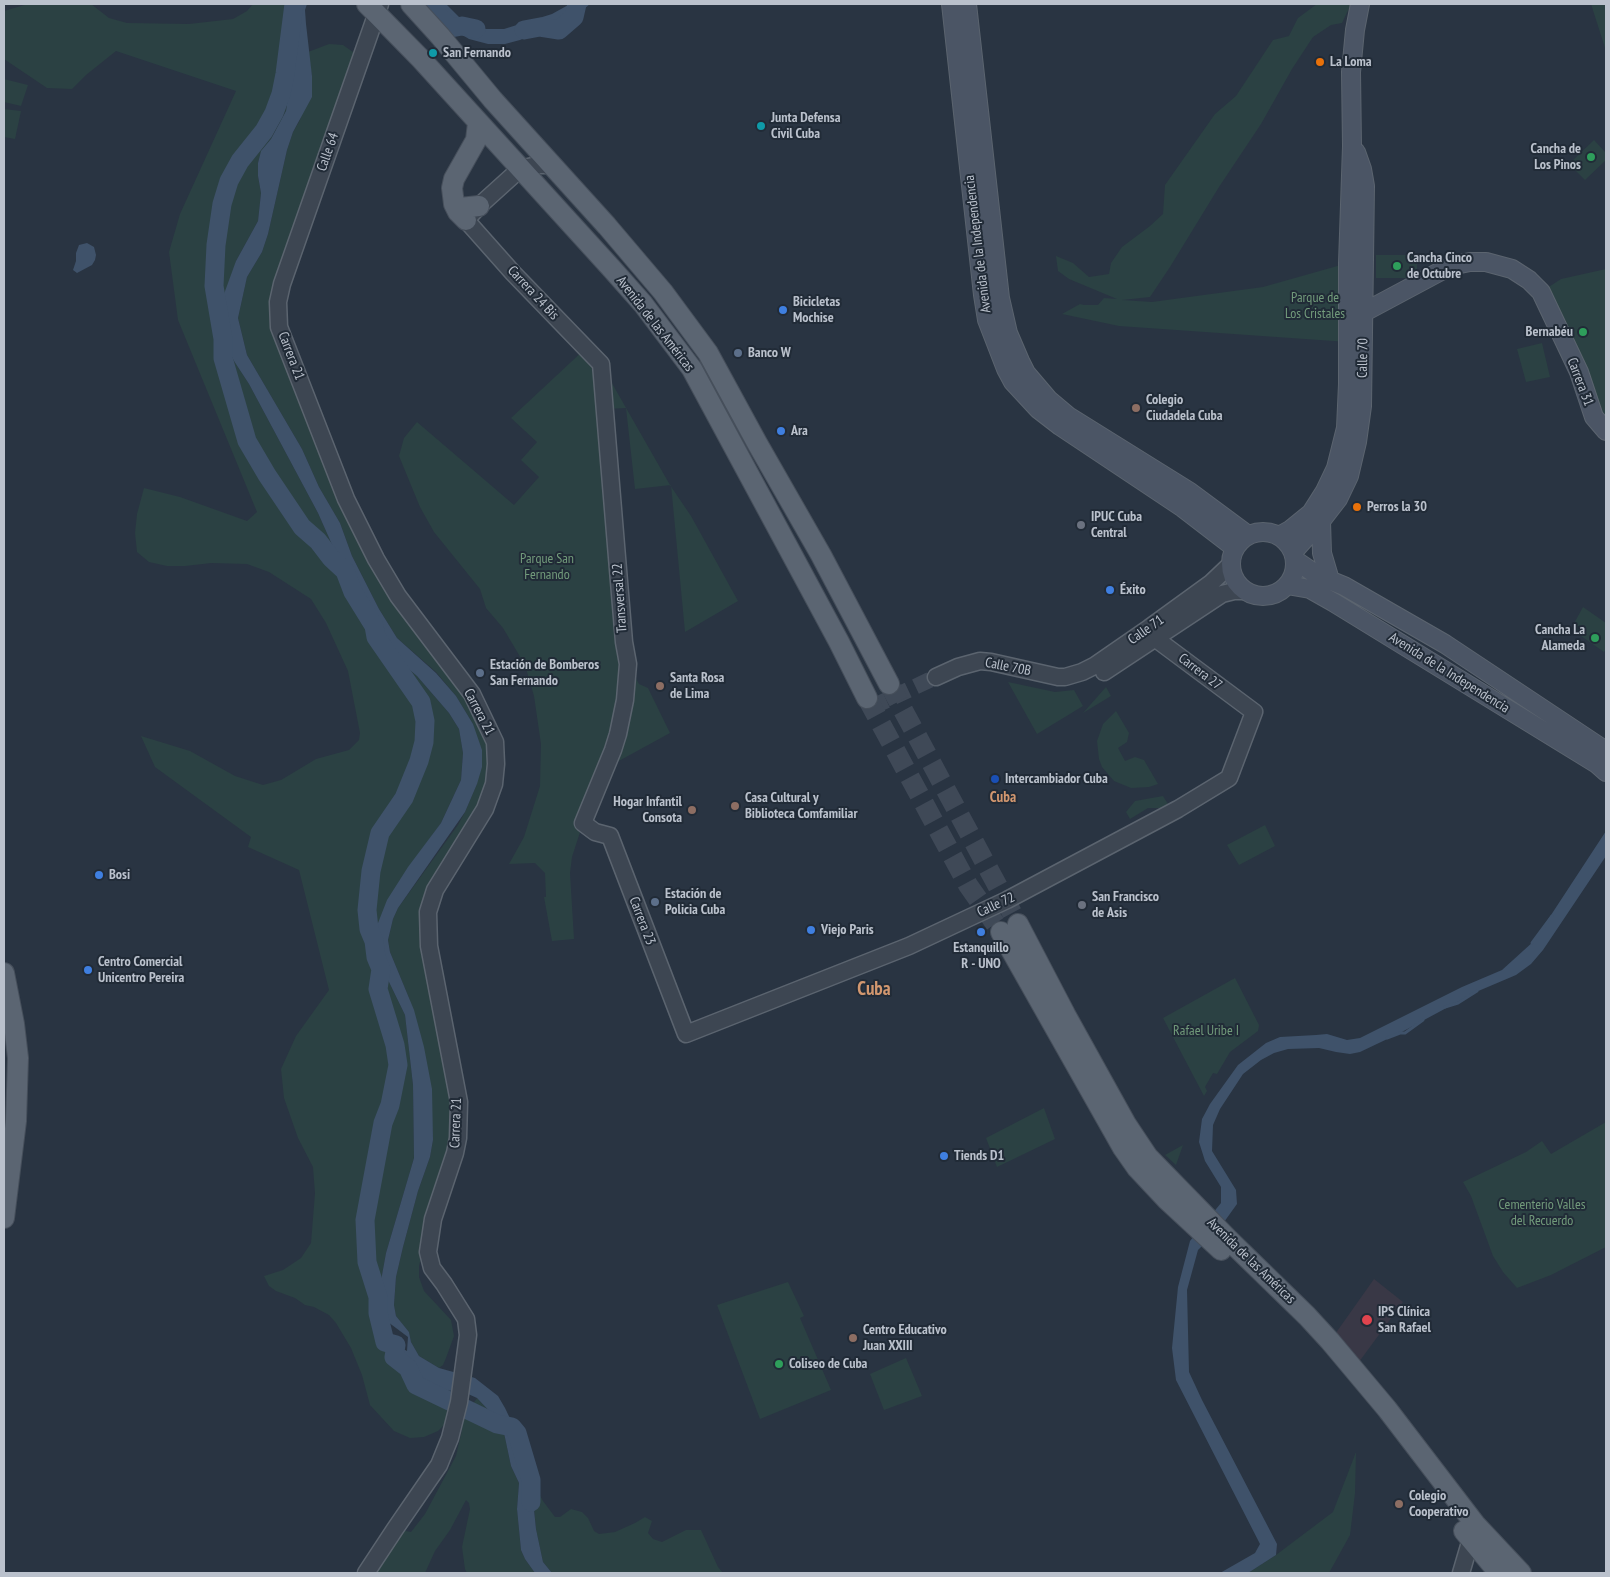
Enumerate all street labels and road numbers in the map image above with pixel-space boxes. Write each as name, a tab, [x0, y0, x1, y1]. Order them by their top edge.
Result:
street label: Calle 64	[314, 130, 342, 174]
street label: Avenida de la Independencia	[961, 174, 995, 314]
street label: Carrera 24 Bis	[504, 263, 562, 323]
street label: Avenida de las Américas	[613, 273, 697, 375]
street label: Carrera 21	[274, 330, 308, 382]
street label: Calle 70	[1354, 338, 1372, 378]
street label: Carrera 31	[1563, 356, 1597, 408]
street label: Transversal 22	[609, 563, 631, 633]
street label: Calle 71	[1125, 612, 1167, 648]
street label: Avenida de la Independencia	[1386, 629, 1512, 717]
street label: Carrera 27	[1175, 650, 1225, 694]
street label: Calle 70B	[984, 654, 1032, 680]
street label: Carrera 21	[460, 686, 498, 738]
street label: Calle 72	[974, 889, 1018, 921]
street label: Carrera 23	[625, 895, 659, 947]
street label: Carrera 21	[447, 1098, 465, 1148]
street label: Avenida de las Américas	[1203, 1215, 1299, 1307]

